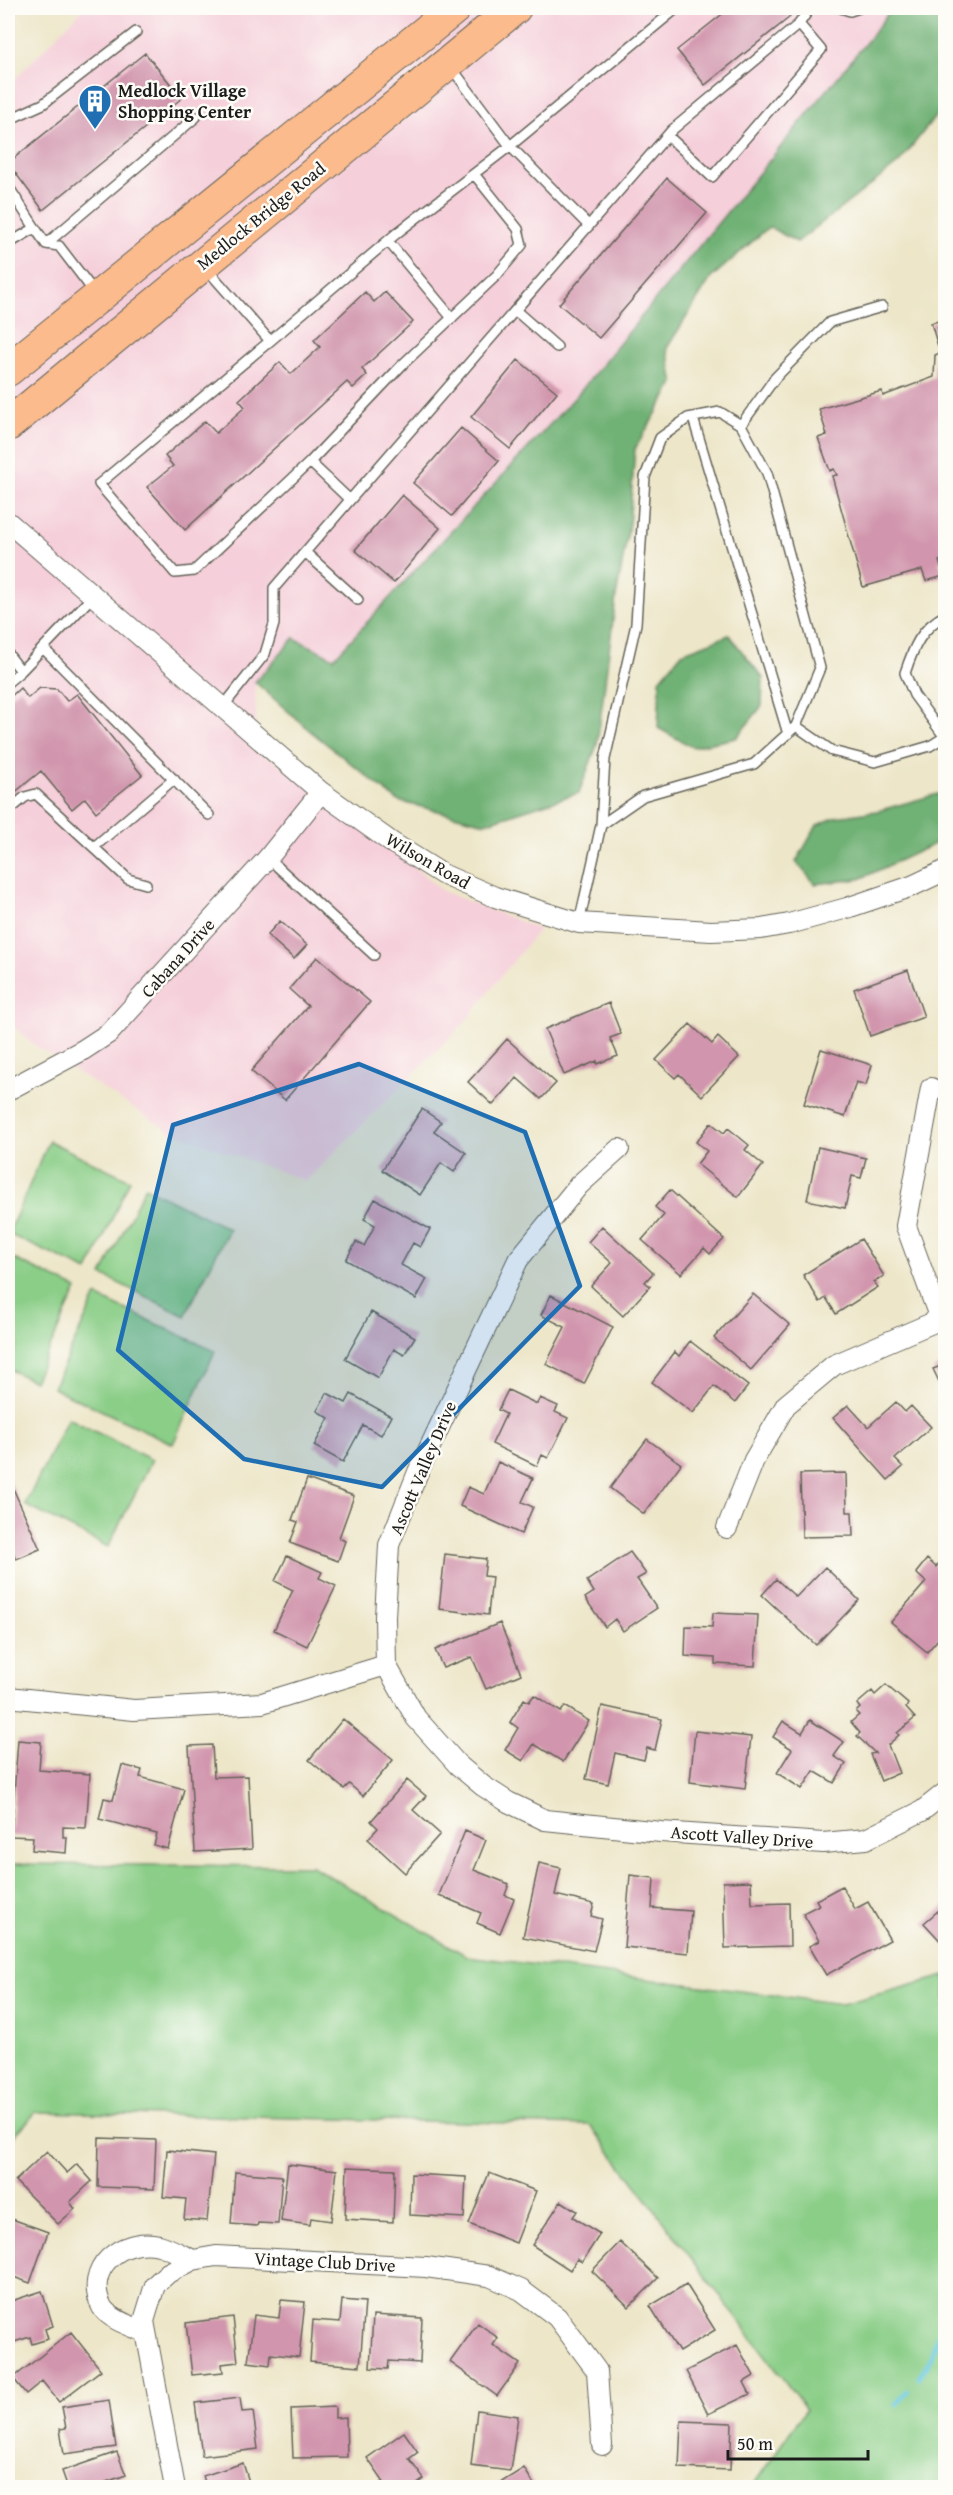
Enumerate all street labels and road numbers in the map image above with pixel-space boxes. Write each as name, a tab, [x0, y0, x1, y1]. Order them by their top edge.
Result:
street label: Medlock Bridge Road	[190, 155, 331, 276]
street label: Wilson Road	[381, 826, 476, 896]
street label: Cabana Drive	[134, 912, 221, 1004]
street label: Ascott Valley Drive	[382, 1397, 463, 1539]
street label: Ascott Valley Drive	[670, 1818, 814, 1855]
street label: Vintage Club Drive	[254, 2244, 396, 2279]

